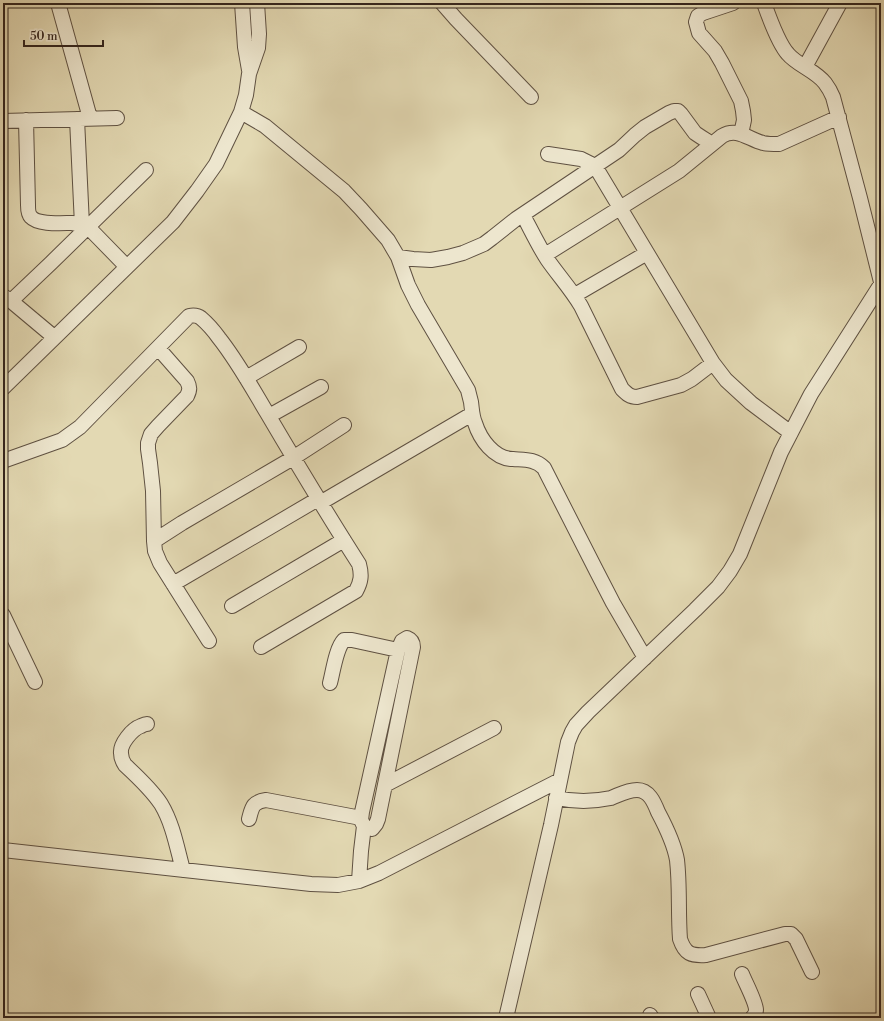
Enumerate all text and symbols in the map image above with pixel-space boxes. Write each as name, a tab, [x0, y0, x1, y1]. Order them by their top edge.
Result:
scale bar	[24, 22, 103, 48]
text: 50 m	[30, 29, 58, 44]

